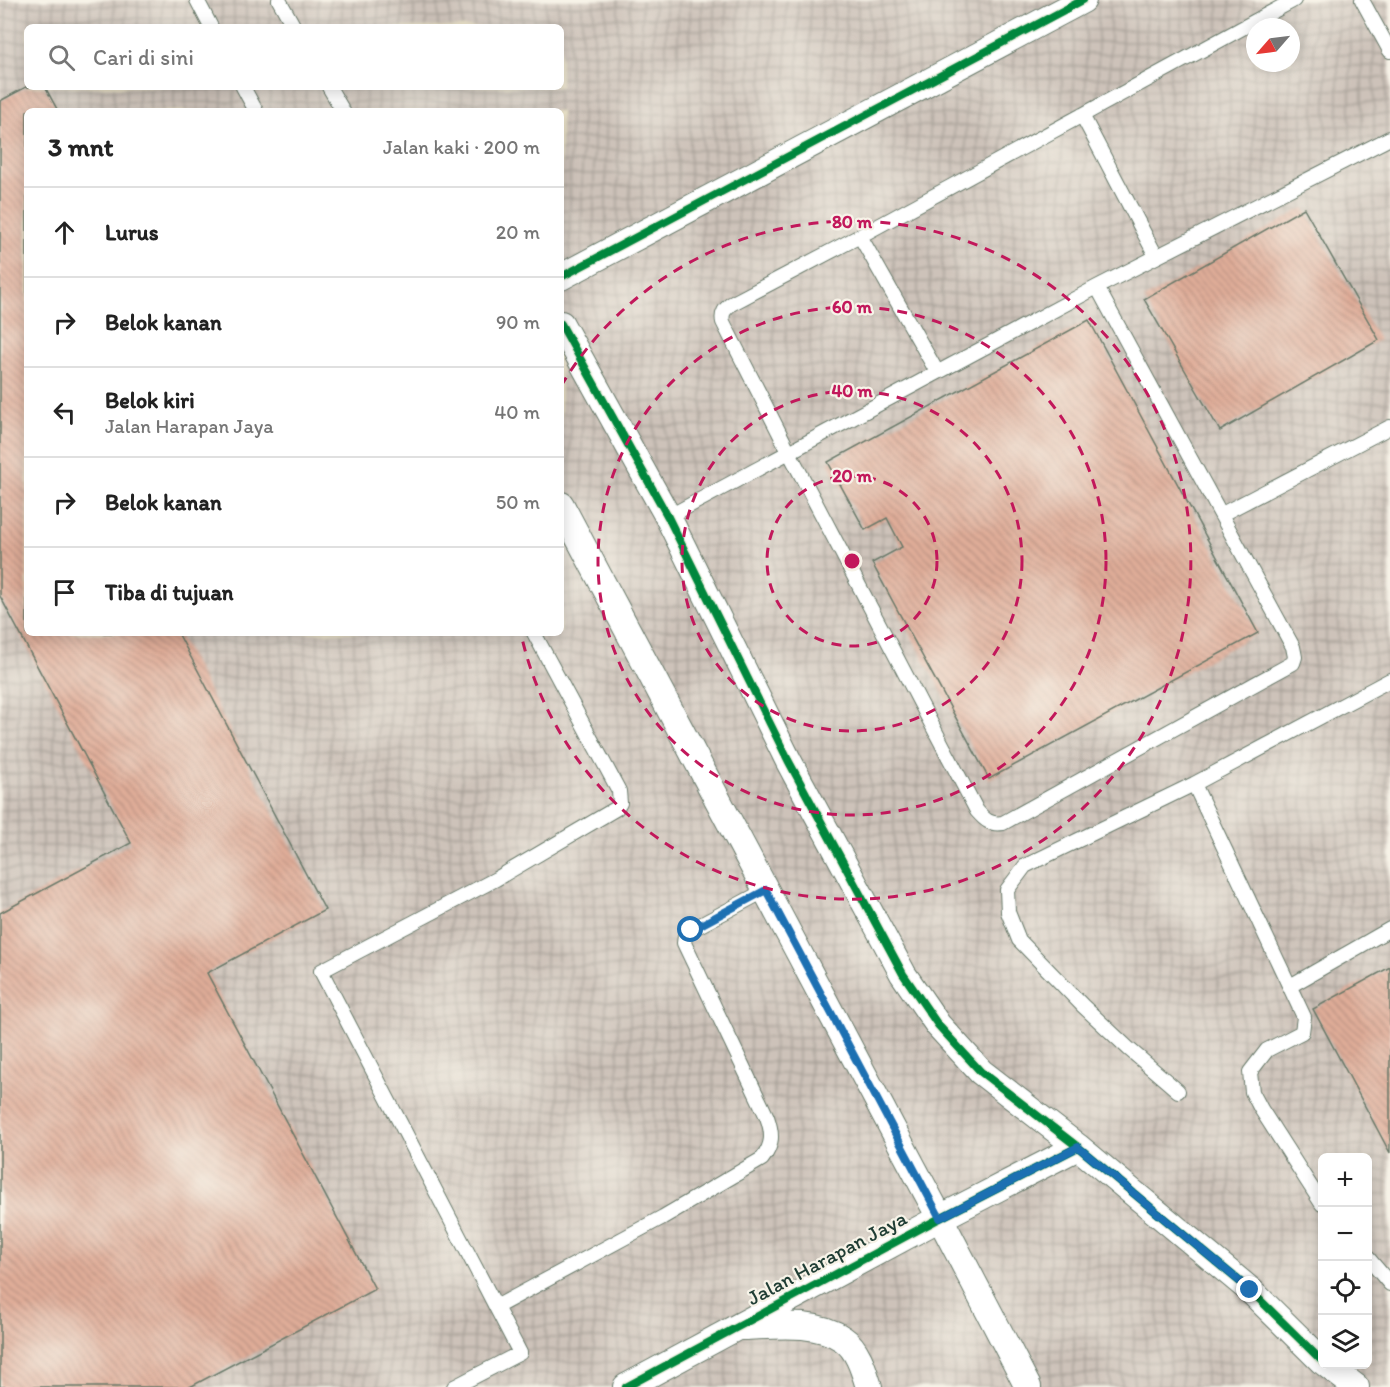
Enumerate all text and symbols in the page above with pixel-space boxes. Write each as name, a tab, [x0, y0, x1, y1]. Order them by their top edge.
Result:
north arrow	[1246, 18, 1300, 72]
search box	[24, 24, 564, 90]
icon: search	[45, 41, 78, 74]
text: Cari di sini	[93, 44, 194, 71]
text: 3 mnt	[48, 131, 114, 163]
text: Jalan kaki · 200 m	[383, 135, 540, 159]
text: 80 m	[832, 211, 873, 233]
icon: ahead	[48, 216, 81, 249]
text: Lurus	[105, 219, 159, 246]
text: 20 m	[496, 220, 540, 244]
text: 60 m	[832, 296, 873, 318]
icon: right	[48, 306, 81, 339]
text: Belok kanan	[105, 309, 222, 336]
text: 90 m	[496, 310, 540, 334]
text: 40 m	[831, 380, 873, 402]
text: Belok kiri	[105, 387, 195, 414]
icon: left	[48, 396, 81, 429]
text: 40 m	[494, 400, 540, 424]
text: Jalan Harapan Jaya	[105, 414, 274, 438]
text: 20 m	[832, 465, 873, 487]
icon: right	[48, 486, 81, 519]
text: Belok kanan	[105, 489, 222, 516]
text: 50 m	[496, 490, 540, 514]
centre of rings	[842, 551, 862, 571]
icon: arrive	[48, 576, 81, 609]
text: Tiba di tujuan	[105, 579, 234, 606]
route start	[677, 916, 703, 942]
map controls	[1318, 1153, 1372, 1369]
button: +	[1318, 1153, 1372, 1207]
street label: Jalan Harapan Jaya	[743, 1205, 911, 1310]
button: −	[1318, 1207, 1372, 1261]
button: locate	[1318, 1261, 1372, 1315]
route end	[1236, 1276, 1262, 1302]
button: layers	[1318, 1315, 1372, 1369]

